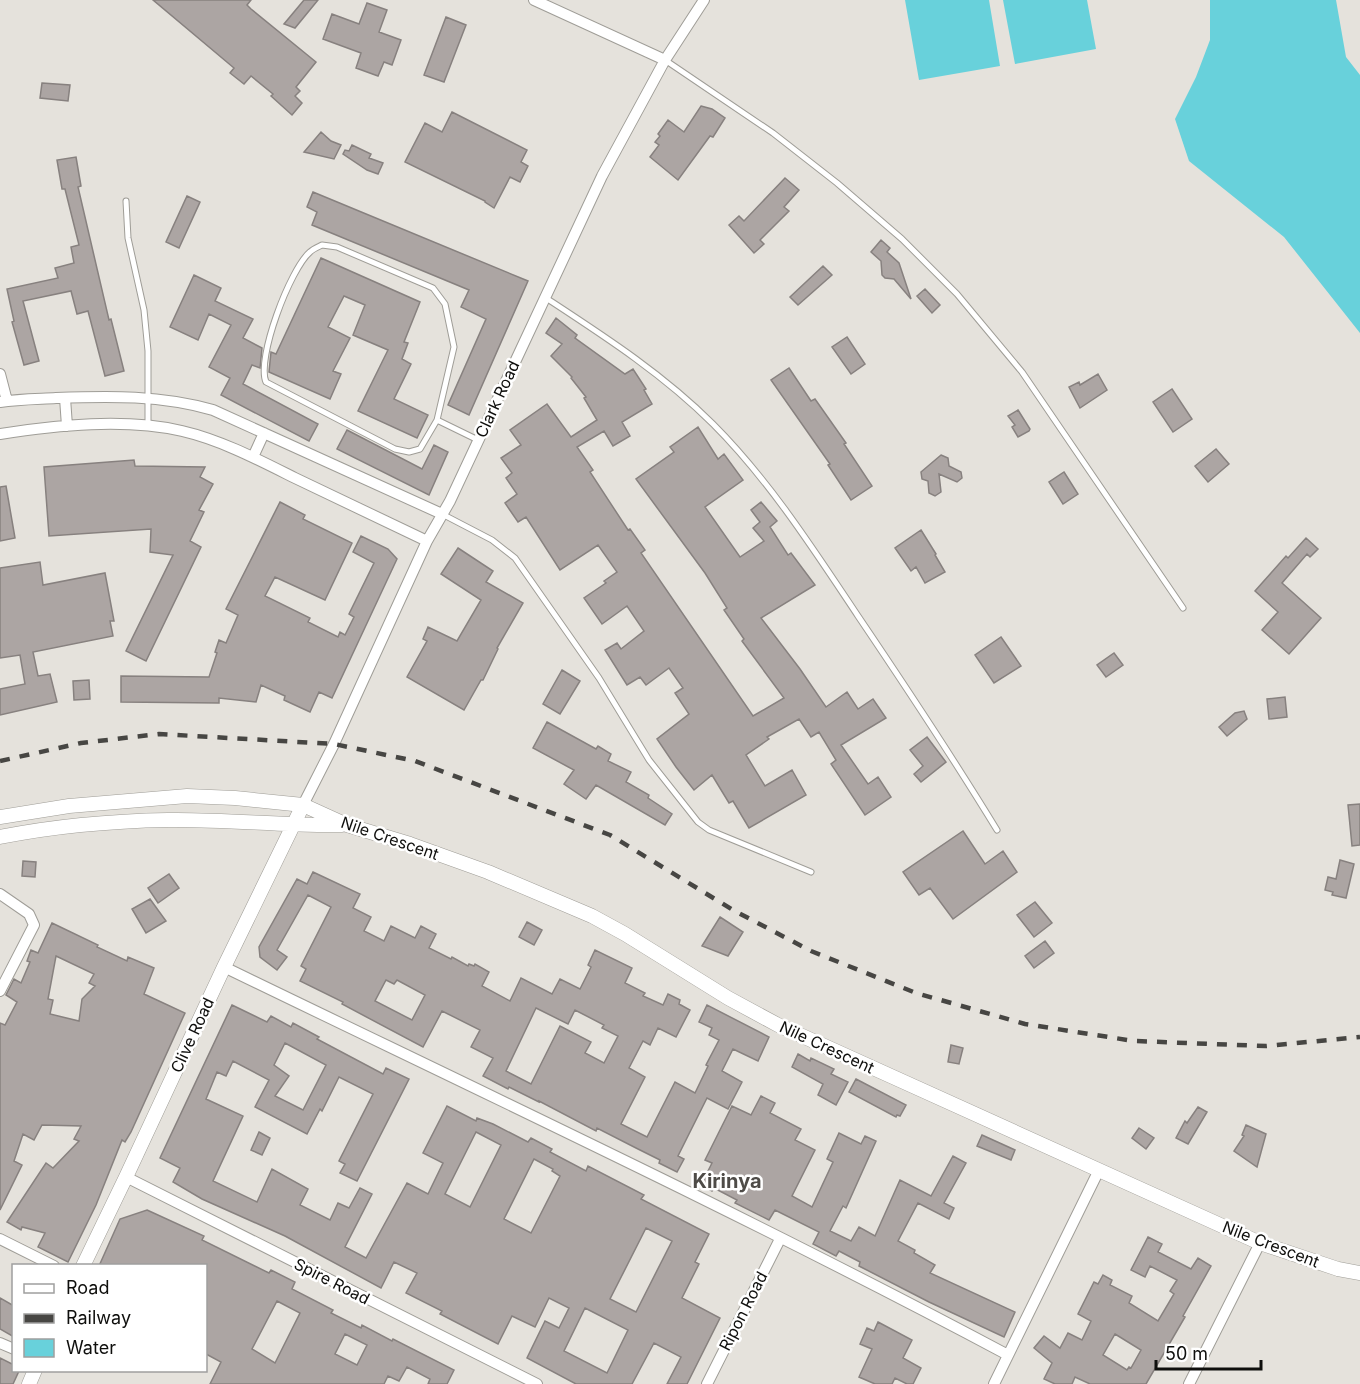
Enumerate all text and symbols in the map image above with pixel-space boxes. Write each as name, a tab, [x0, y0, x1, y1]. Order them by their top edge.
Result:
street label: Clark Road	[470, 357, 524, 441]
street label: Nile Crescent	[339, 812, 441, 864]
street label: Clive Road	[166, 994, 218, 1076]
street label: Nile Crescent	[777, 1016, 877, 1078]
district label: Kirinya	[692, 1169, 762, 1193]
street label: Nile Crescent	[1220, 1216, 1322, 1272]
street label: Spire Road	[291, 1253, 373, 1309]
legend	[12, 1264, 207, 1372]
street label: Ripon Road	[715, 1268, 771, 1354]
text: Road	[66, 1277, 109, 1298]
text: Railway	[66, 1307, 131, 1328]
scale bar	[1156, 1333, 1261, 1371]
text: Water	[66, 1337, 116, 1358]
text: 50 m	[1165, 1343, 1208, 1364]

